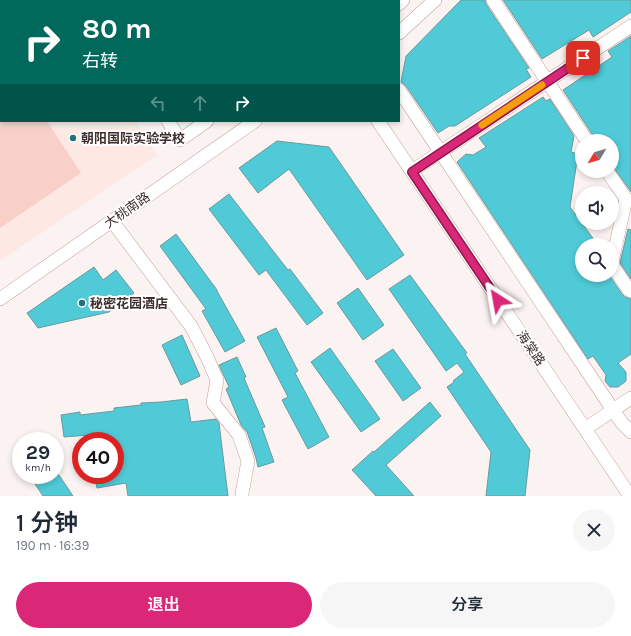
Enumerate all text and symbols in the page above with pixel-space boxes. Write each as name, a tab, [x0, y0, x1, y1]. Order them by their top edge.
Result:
text: 80 m	[82, 12, 151, 45]
icon: right	[16, 16, 68, 68]
pin	[566, 41, 600, 75]
icon: arrive	[572, 47, 594, 69]
text: 右转	[82, 50, 118, 72]
icon: left	[147, 92, 169, 114]
icon: ahead	[189, 92, 211, 114]
icon: right	[231, 92, 253, 114]
place label: 朝阳国际实验学校	[81, 131, 185, 146]
marker: 朝阳国际实验学校	[68, 133, 78, 143]
north arrow	[575, 134, 619, 178]
map controls	[575, 134, 619, 282]
button: sound	[575, 186, 619, 230]
street label: 大桃南路	[101, 189, 153, 231]
button: search	[575, 238, 619, 282]
position arrow	[477, 279, 519, 321]
place label: 秘密花园酒店	[90, 296, 168, 311]
marker: 秘密花园酒店	[77, 298, 87, 308]
street label: 海棠路	[514, 328, 548, 368]
speed limit sign: 40	[72, 432, 124, 484]
text: 29	[26, 441, 50, 464]
text: km/h	[25, 462, 51, 474]
text: 1 分钟	[16, 509, 78, 537]
button: close	[573, 509, 615, 551]
text: 190 m · 16:39	[16, 538, 89, 553]
button: 退出	[16, 582, 312, 628]
button: 分享	[320, 582, 615, 628]

